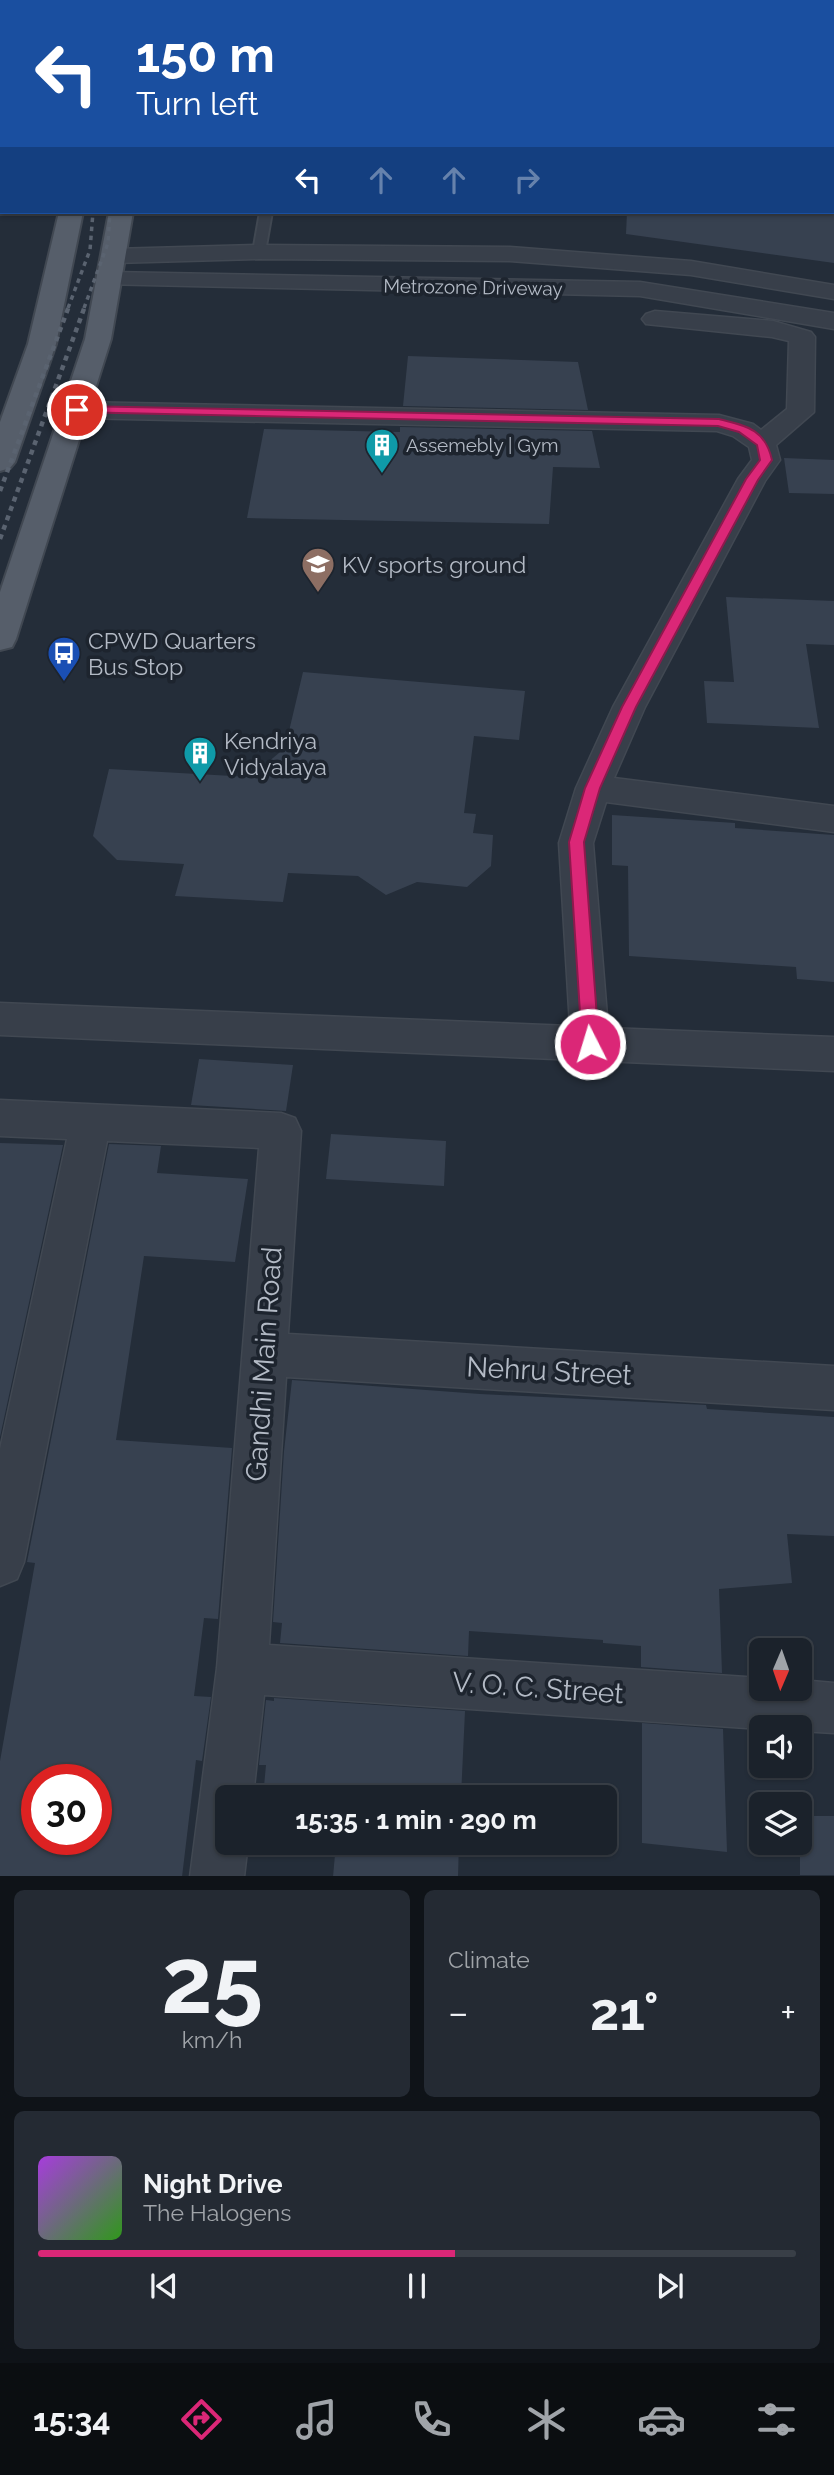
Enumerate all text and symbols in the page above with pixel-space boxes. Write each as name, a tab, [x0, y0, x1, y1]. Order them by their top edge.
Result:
text: 150 m	[136, 26, 275, 83]
icon: left	[21, 28, 112, 119]
text: Turn left	[136, 85, 258, 122]
icon: left	[289, 161, 327, 199]
icon: ahead	[362, 161, 400, 199]
icon: ahead	[435, 161, 473, 199]
icon: right	[508, 161, 546, 199]
street label: Metrozone Driveway	[383, 274, 563, 300]
pin	[47, 380, 107, 440]
icon: arrive	[58, 391, 96, 429]
building icon: Assemebly | Gym	[363, 426, 401, 475]
place label: Assemebly | Gym	[406, 434, 558, 456]
school or university icon: KV sports ground	[299, 545, 337, 594]
place label: KV sports ground	[342, 551, 526, 578]
place label: CPWD Quarters Bus Stop	[88, 627, 256, 680]
bus stop icon: CPWD Quarters Bus Stop	[45, 634, 83, 683]
place label: Kendriya Vidyalaya	[224, 727, 327, 780]
building icon: Kendriya Vidyalaya	[181, 734, 219, 783]
position arrow	[553, 1007, 627, 1081]
street label: Gandhi Main Road	[239, 1246, 289, 1482]
street label: Nehru Street	[466, 1350, 633, 1392]
north arrow	[749, 1638, 812, 1701]
map controls	[749, 1638, 812, 1855]
street label: V. O. C. Street	[451, 1666, 625, 1710]
button: sound	[749, 1715, 812, 1778]
speed limit sign: 30	[21, 1764, 112, 1855]
button: layers	[749, 1792, 812, 1855]
text: 15:35 · 1 min · 290 m	[295, 1805, 537, 1835]
text: 25	[161, 1927, 263, 2034]
text: Climate	[448, 1946, 530, 1973]
text: 21°	[590, 1981, 659, 2042]
text: −	[448, 1990, 468, 2035]
text: +	[780, 1990, 796, 2035]
text: km/h	[182, 2026, 242, 2053]
text: Night Drive	[143, 2169, 282, 2199]
text: The Halogens	[143, 2199, 291, 2226]
icon: previous	[145, 2267, 183, 2305]
icon: pause	[398, 2267, 436, 2305]
icon: next	[651, 2267, 689, 2305]
icon: directions	[177, 2395, 226, 2444]
icon: music	[292, 2395, 341, 2444]
icon: phone	[407, 2395, 456, 2444]
icon: climate	[522, 2395, 571, 2444]
icon: car	[637, 2395, 686, 2444]
icon: filters	[752, 2395, 801, 2444]
text: 15:34	[33, 2401, 111, 2438]

